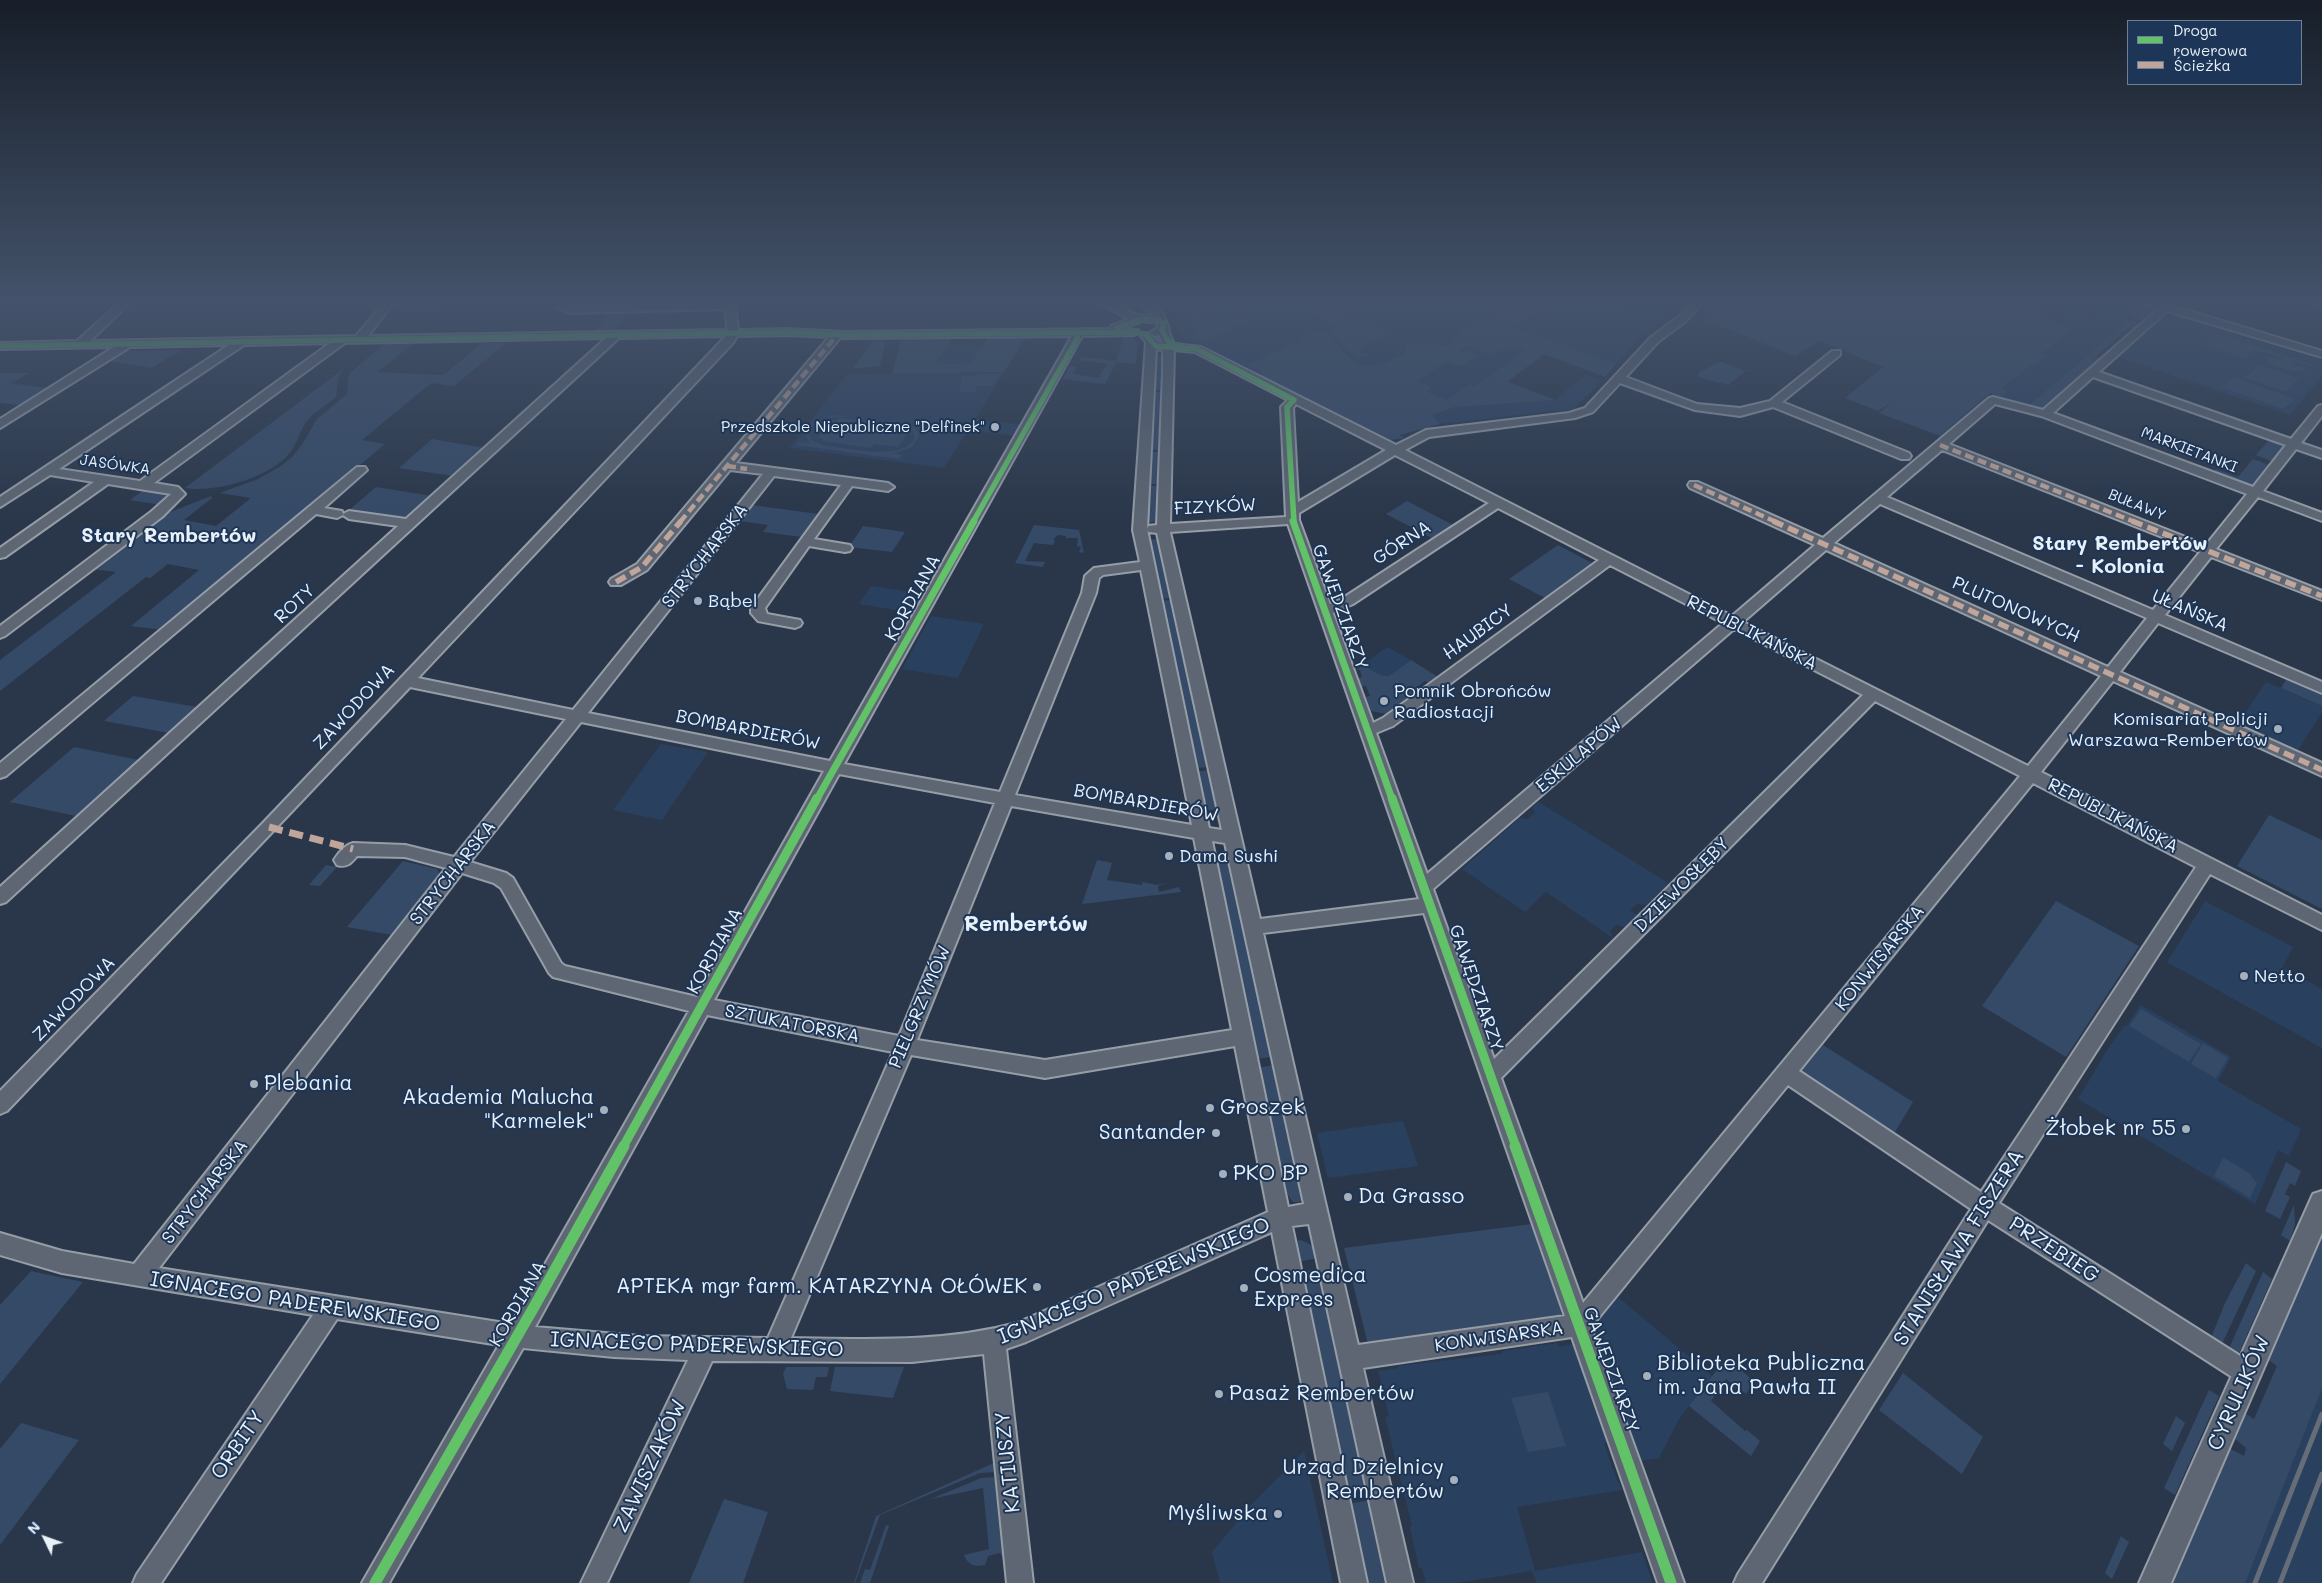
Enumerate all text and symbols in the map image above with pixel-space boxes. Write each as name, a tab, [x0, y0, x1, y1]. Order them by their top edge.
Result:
legend	[2127, 20, 2302, 85]
text: Droga rowerowa	[2173, 20, 2248, 60]
text: Ścieżka	[2174, 55, 2231, 75]
place label: Przedszkole Niepubliczne "Delfinek"	[721, 418, 985, 436]
marker: Przedszkole Niepubliczne "Delfinek"	[989, 421, 1001, 433]
street label: MARKIETANKI	[2138, 423, 2240, 477]
street label: JASÓWKA	[79, 451, 151, 479]
street label: BUŁAWY	[2106, 485, 2168, 525]
street label: FIZYKÓW	[1173, 494, 1257, 520]
street label: STRYCHARSKA	[657, 499, 753, 613]
street label: GÓRNA	[1369, 516, 1435, 570]
district label: Stary Rembertów	[81, 524, 257, 548]
district label: Stary Rembertów - Kolonia	[2032, 532, 2208, 579]
street label: GAWĘDZIARZY	[1307, 541, 1373, 673]
street label: KORDIANA	[880, 551, 946, 645]
street label: PLUTONOWYCH	[1949, 572, 2083, 648]
street label: ROTY	[270, 580, 320, 628]
street label: UŁAŃSKA	[2149, 585, 2231, 637]
place label: Bąbel	[708, 590, 758, 612]
street label: REPUBLIKAŃSKA	[1683, 591, 1821, 675]
marker: Bąbel	[692, 595, 704, 607]
street label: HAUBICY	[1439, 599, 1517, 665]
street label: ZAWODOWA	[309, 660, 399, 754]
place label: Pomnik Obrońców Radiostacji	[1394, 680, 1551, 722]
marker: Pomnik Obrońców Radiostacji	[1378, 695, 1390, 707]
street label: BOMBARDIERÓW	[674, 705, 822, 755]
place label: Komisariat Policji Warszawa-Rembertów	[2068, 708, 2268, 751]
street label: ESKULAPÓW	[1532, 713, 1626, 797]
marker: Komisariat Policji Warszawa-Rembertów	[2272, 723, 2284, 735]
street label: REPUBLIKAŃSKA	[2044, 774, 2182, 858]
street label: BOMBARDIERÓW	[1072, 780, 1220, 826]
street label: STRYCHARSKA	[405, 816, 501, 930]
street label: DZIEWOSŁĘBY	[1630, 833, 1734, 937]
place label: Dama Sushi	[1179, 845, 1278, 867]
marker: Dama Sushi	[1163, 850, 1175, 862]
street label: KONWISARSKA	[1831, 901, 1929, 1015]
street label: KORDIANA	[682, 904, 748, 998]
district label: Rembertów	[964, 911, 1088, 937]
street label: GAWĘDZIARZY	[1444, 922, 1508, 1054]
street label: PIELGRZYMÓW	[884, 942, 956, 1072]
street label: ZAWODOWA	[28, 952, 120, 1046]
place label: Netto	[2254, 965, 2305, 987]
marker: Netto	[2238, 970, 2250, 982]
street label: SZTUKATORSKA	[723, 1000, 861, 1048]
place label: Plebania	[264, 1071, 353, 1097]
marker: Plebania	[248, 1078, 260, 1090]
place label: Akademia Malucha "Karmelek"	[402, 1085, 594, 1135]
place label: Groszek	[1220, 1095, 1305, 1121]
marker: Groszek	[1204, 1102, 1216, 1114]
marker: Akademia Malucha "Karmelek"	[598, 1104, 610, 1116]
place label: Żłobek nr 55	[2045, 1116, 2176, 1142]
place label: Santander	[1099, 1120, 1206, 1146]
marker: Żłobek nr 55	[2180, 1123, 2192, 1135]
marker: Santander	[1210, 1127, 1222, 1139]
street label: STRYCHARSKA	[157, 1135, 253, 1249]
street label: STANISŁAWA FISZERA	[1888, 1145, 2030, 1351]
place label: PKO BP	[1233, 1161, 1308, 1187]
marker: PKO BP	[1217, 1168, 1229, 1180]
place label: Da Grasso	[1358, 1184, 1464, 1210]
marker: Da Grasso	[1342, 1191, 1354, 1203]
street label: IGNACEGO PADEREWSKIEGO	[994, 1212, 1274, 1350]
street label: PRZEBIEG	[2004, 1212, 2104, 1288]
street label: KORDIANA	[485, 1257, 551, 1351]
place label: Cosmedica Express	[1254, 1263, 1367, 1313]
street label: IGNACEGO PADEREWSKIEGO	[148, 1267, 442, 1337]
place label: APTEKA mgr farm. KATARZYNA OŁÓWEK	[616, 1274, 1027, 1300]
marker: APTEKA mgr farm. KATARZYNA OŁÓWEK	[1031, 1281, 1043, 1293]
marker: Cosmedica Express	[1238, 1282, 1250, 1294]
street label: GAWĘDZIARZY	[1578, 1304, 1644, 1436]
street label: KONWISARSKA	[1433, 1317, 1565, 1357]
street label: IGNACEGO PADEREWSKIEGO	[550, 1327, 844, 1363]
street label: CYRULIKÓW	[2202, 1331, 2276, 1455]
place label: Biblioteka Publiczna im. Jana Pawła II	[1657, 1351, 1865, 1401]
marker: Biblioteka Publiczna im. Jana Pawła II	[1641, 1370, 1653, 1382]
place label: Pasaż Rembertów	[1229, 1381, 1415, 1407]
marker: Pasaż Rembertów	[1213, 1388, 1225, 1400]
street label: ZAWISZAKÓW	[608, 1396, 692, 1536]
street label: ORBITY	[206, 1406, 270, 1484]
street label: KATIUSZY	[990, 1410, 1026, 1514]
place label: Urząd Dzielnicy Rembertów	[1282, 1455, 1444, 1505]
marker: Urząd Dzielnicy Rembertów	[1448, 1474, 1460, 1486]
place label: Myśliwska	[1168, 1501, 1268, 1527]
marker: Myśliwska	[1272, 1508, 1284, 1520]
north arrow	[20, 1513, 70, 1563]
text: N	[23, 1517, 44, 1538]

